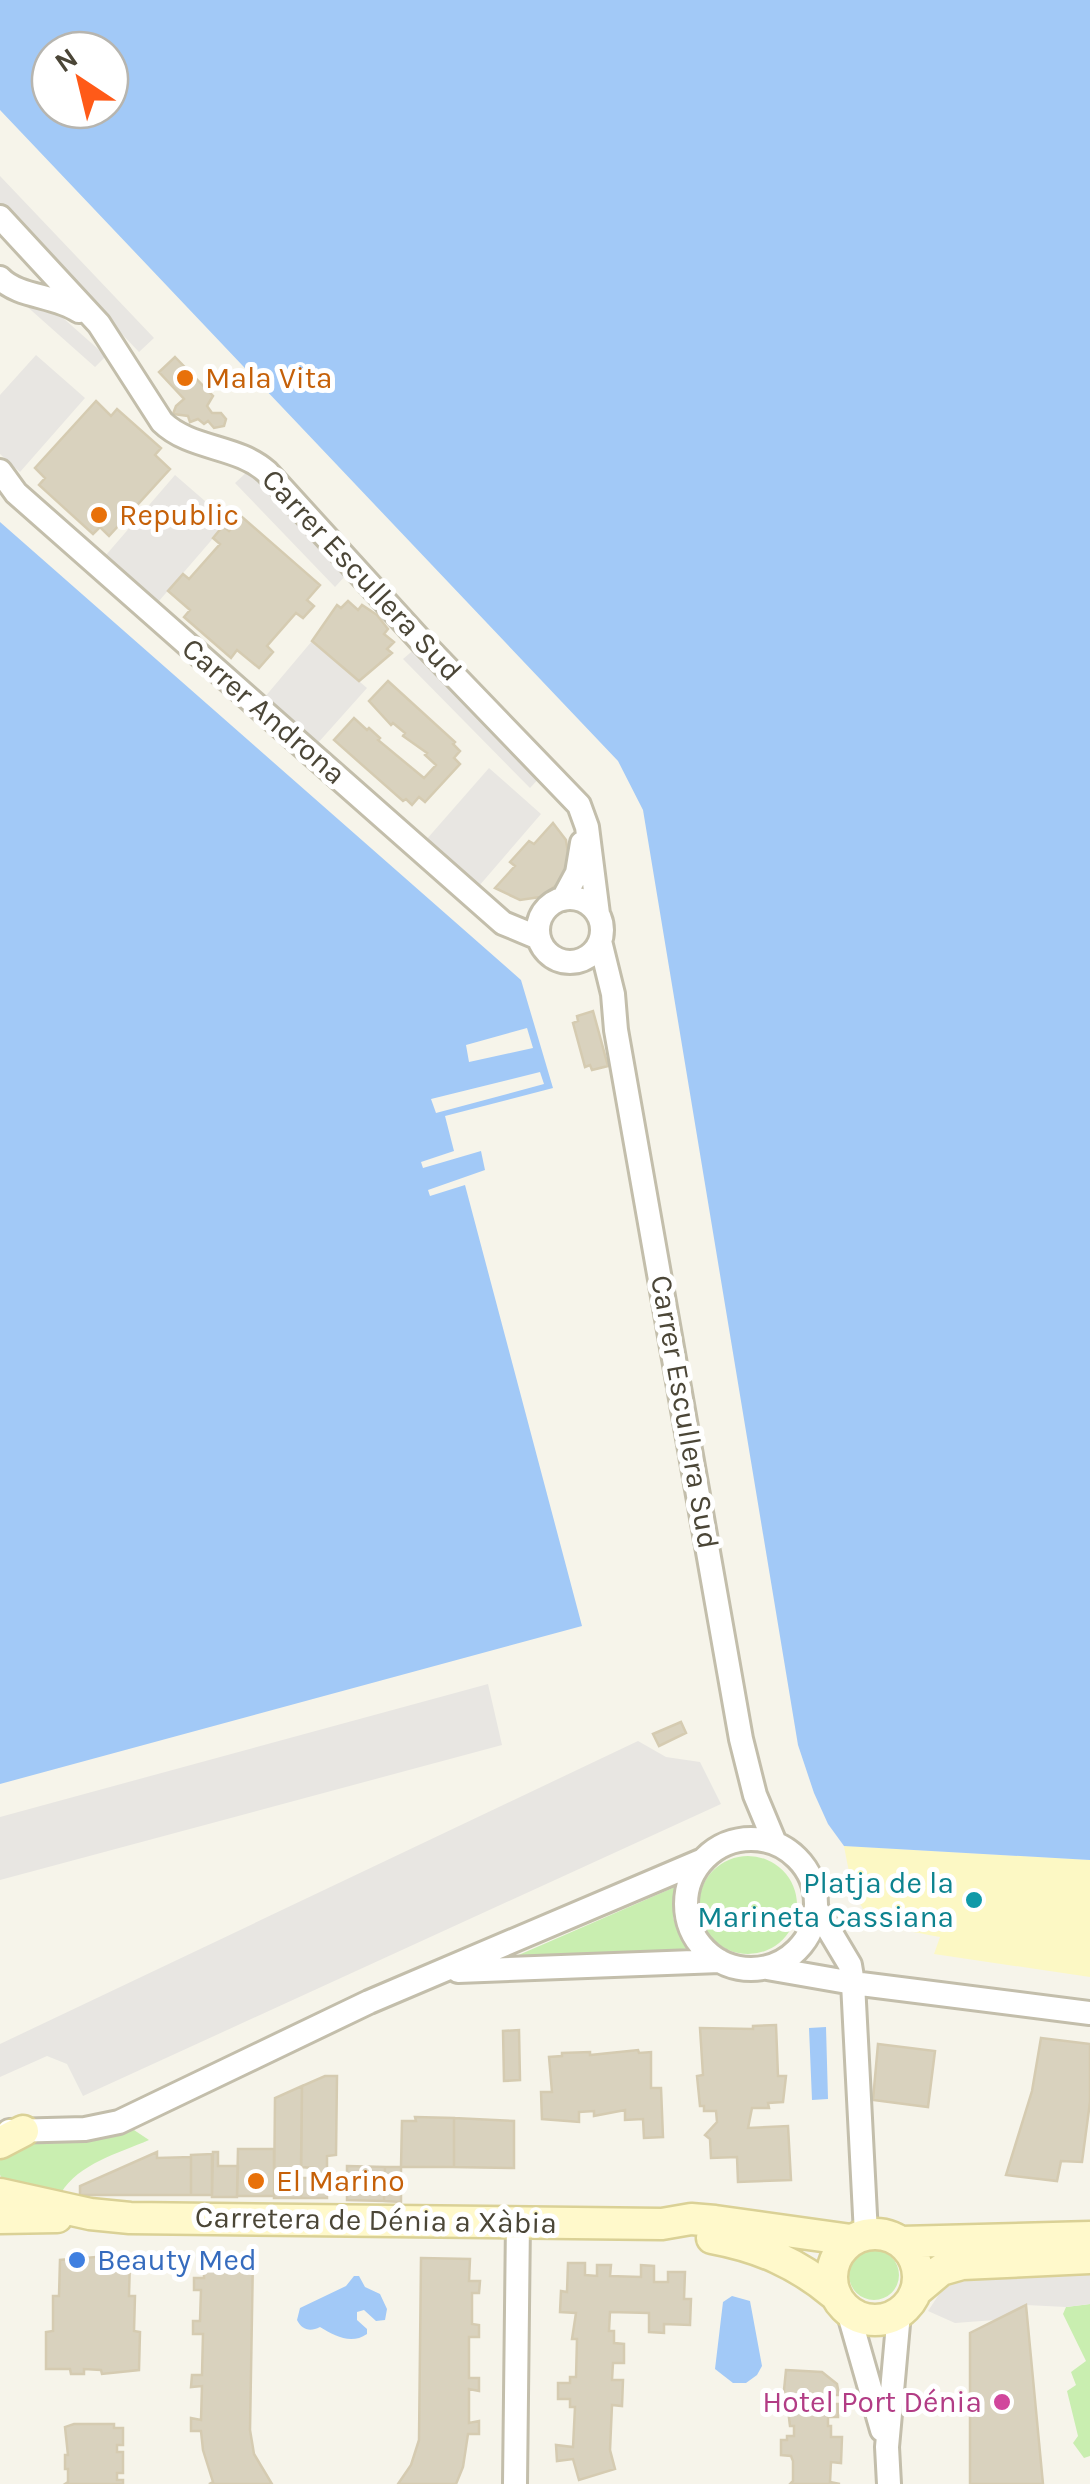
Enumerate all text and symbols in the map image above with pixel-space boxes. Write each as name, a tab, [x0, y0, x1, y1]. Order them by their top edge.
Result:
north arrow	[30, 30, 130, 130]
text: N	[48, 41, 84, 79]
place label: Mala Vita	[205, 360, 333, 396]
marker: Mala Vita	[174, 367, 196, 389]
street label: Carrer Escullera Sud	[254, 461, 470, 689]
place label: Republic	[119, 497, 239, 533]
marker: Republic	[88, 504, 110, 526]
street label: Carrer Androna	[175, 630, 353, 792]
street label: Carrer Escullera Sud	[643, 1272, 727, 1552]
place label: Platja de la Marineta Cassiana	[697, 1865, 954, 1935]
marker: Platja de la Marineta Cassiana	[963, 1889, 985, 1911]
place label: El Marino	[276, 2163, 405, 2199]
marker: El Marino	[245, 2170, 267, 2192]
street label: Carretera de Dénia a Xàbia	[195, 2199, 557, 2241]
place label: Beauty Med	[97, 2242, 257, 2278]
marker: Beauty Med	[66, 2249, 88, 2271]
place label: Hotel Port Dénia	[762, 2384, 982, 2420]
marker: Hotel Port Dénia	[991, 2391, 1013, 2413]

